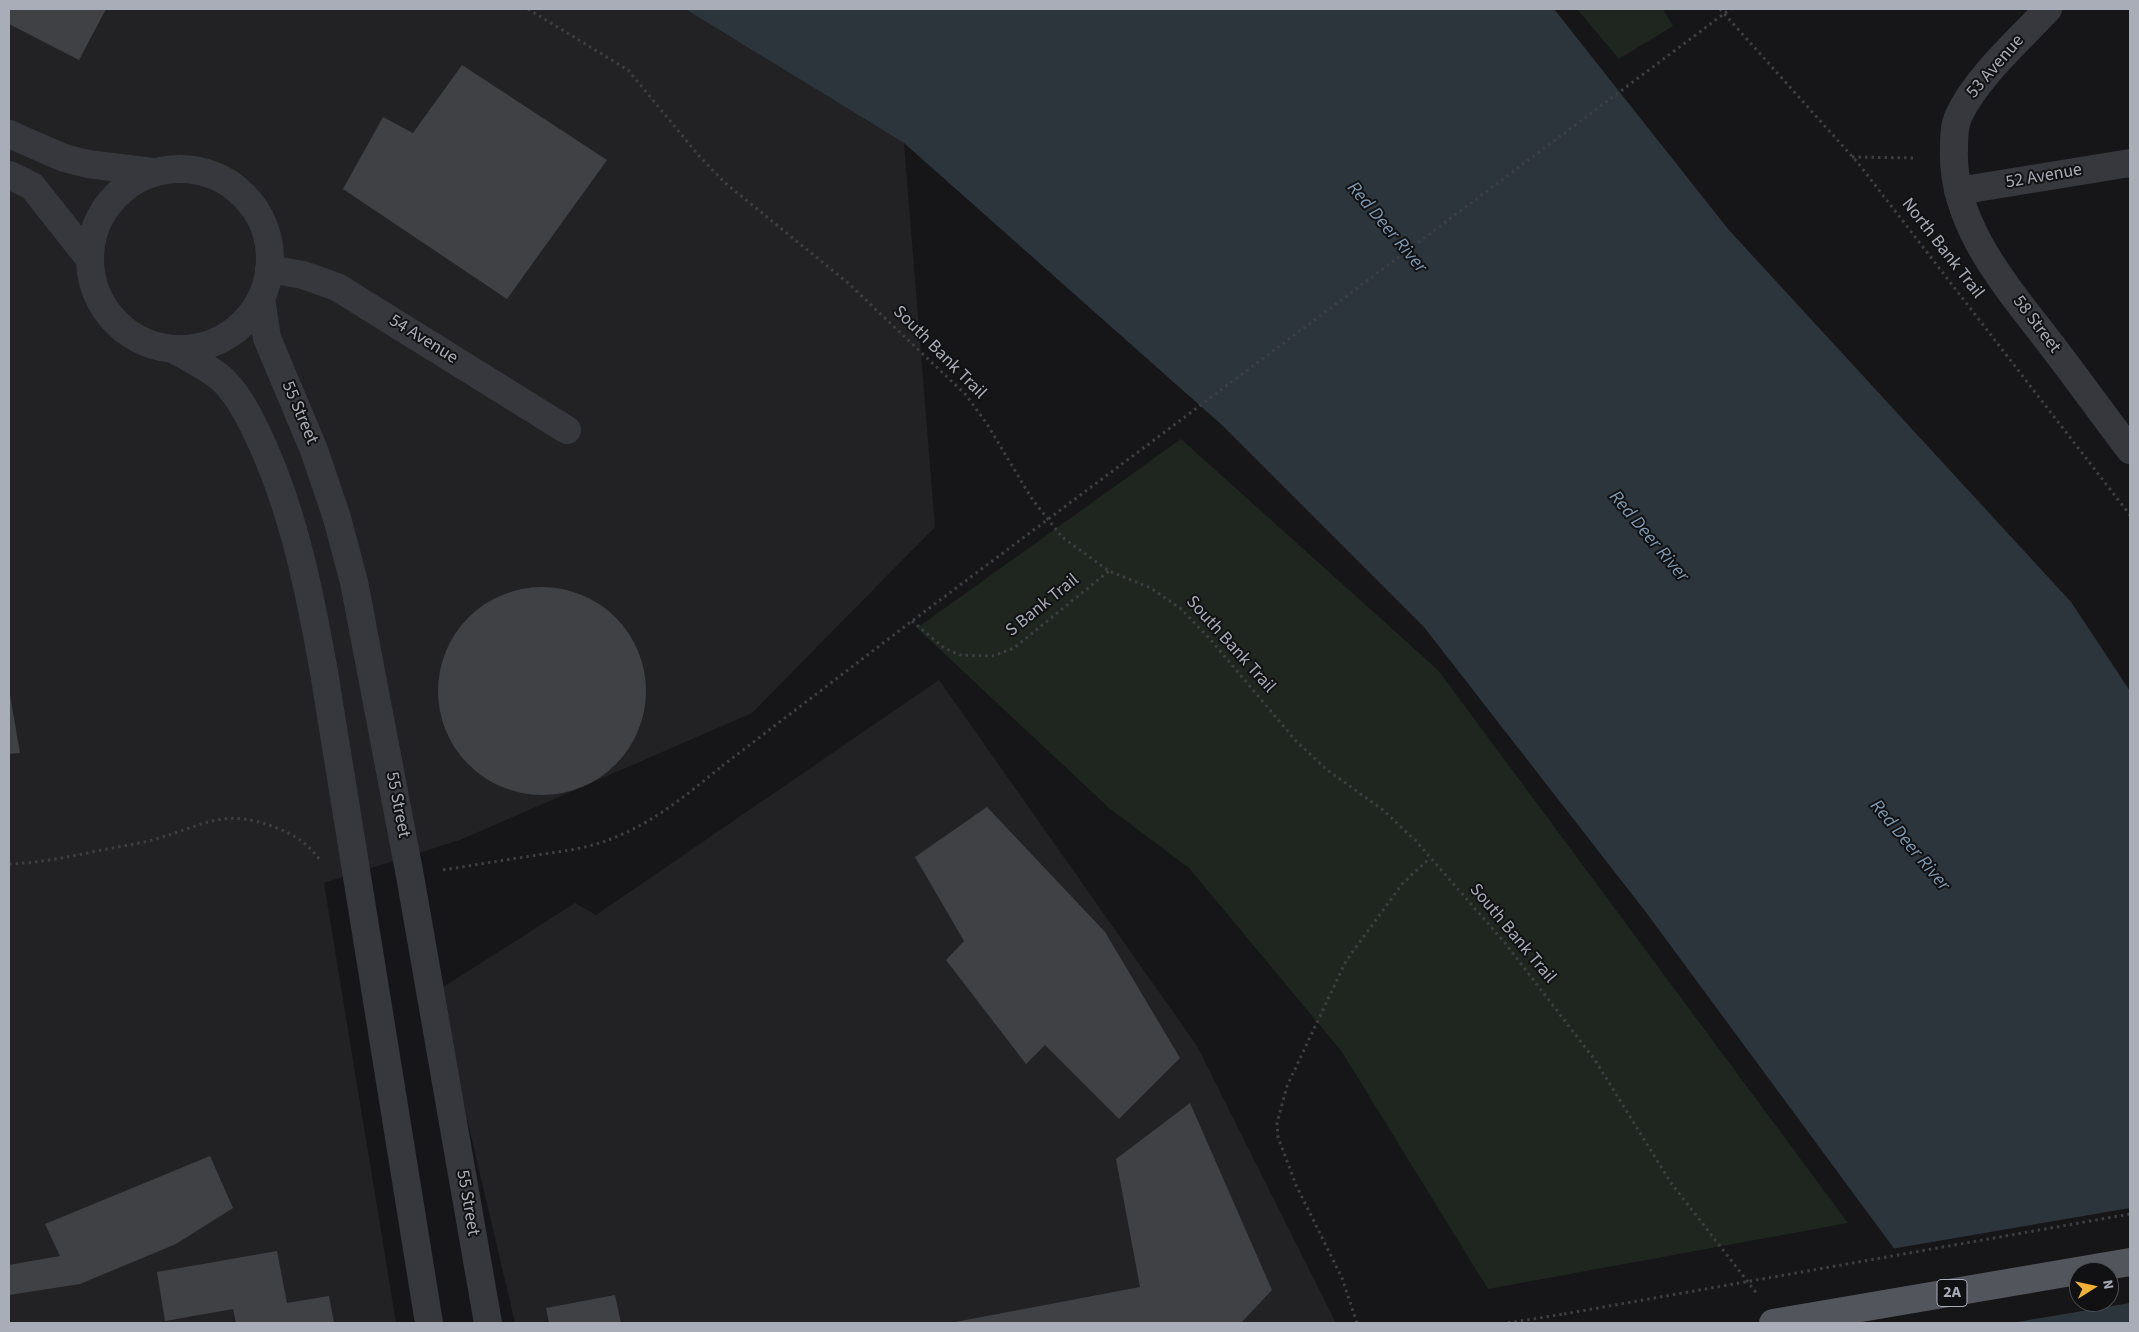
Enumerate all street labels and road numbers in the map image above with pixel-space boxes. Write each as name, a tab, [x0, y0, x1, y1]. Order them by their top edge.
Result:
street label: 53 Avenue	[1963, 31, 2029, 103]
street label: 52 Avenue	[2004, 160, 2084, 194]
street label: North Bank Trail	[1896, 194, 1988, 304]
street label: 58 Street	[2007, 292, 2065, 358]
street label: South Bank Trail	[888, 302, 990, 404]
street label: 54 Avenue	[385, 310, 461, 370]
street label: 55 Street	[276, 378, 322, 448]
street label: S Bank Trail	[1002, 570, 1084, 642]
street label: South Bank Trail	[1181, 592, 1279, 698]
street label: 55 Street	[380, 770, 414, 840]
street label: South Bank Trail	[1464, 880, 1560, 988]
street label: 55 Street	[451, 1168, 483, 1238]
road number: 2A	[1937, 1280, 1967, 1306]

